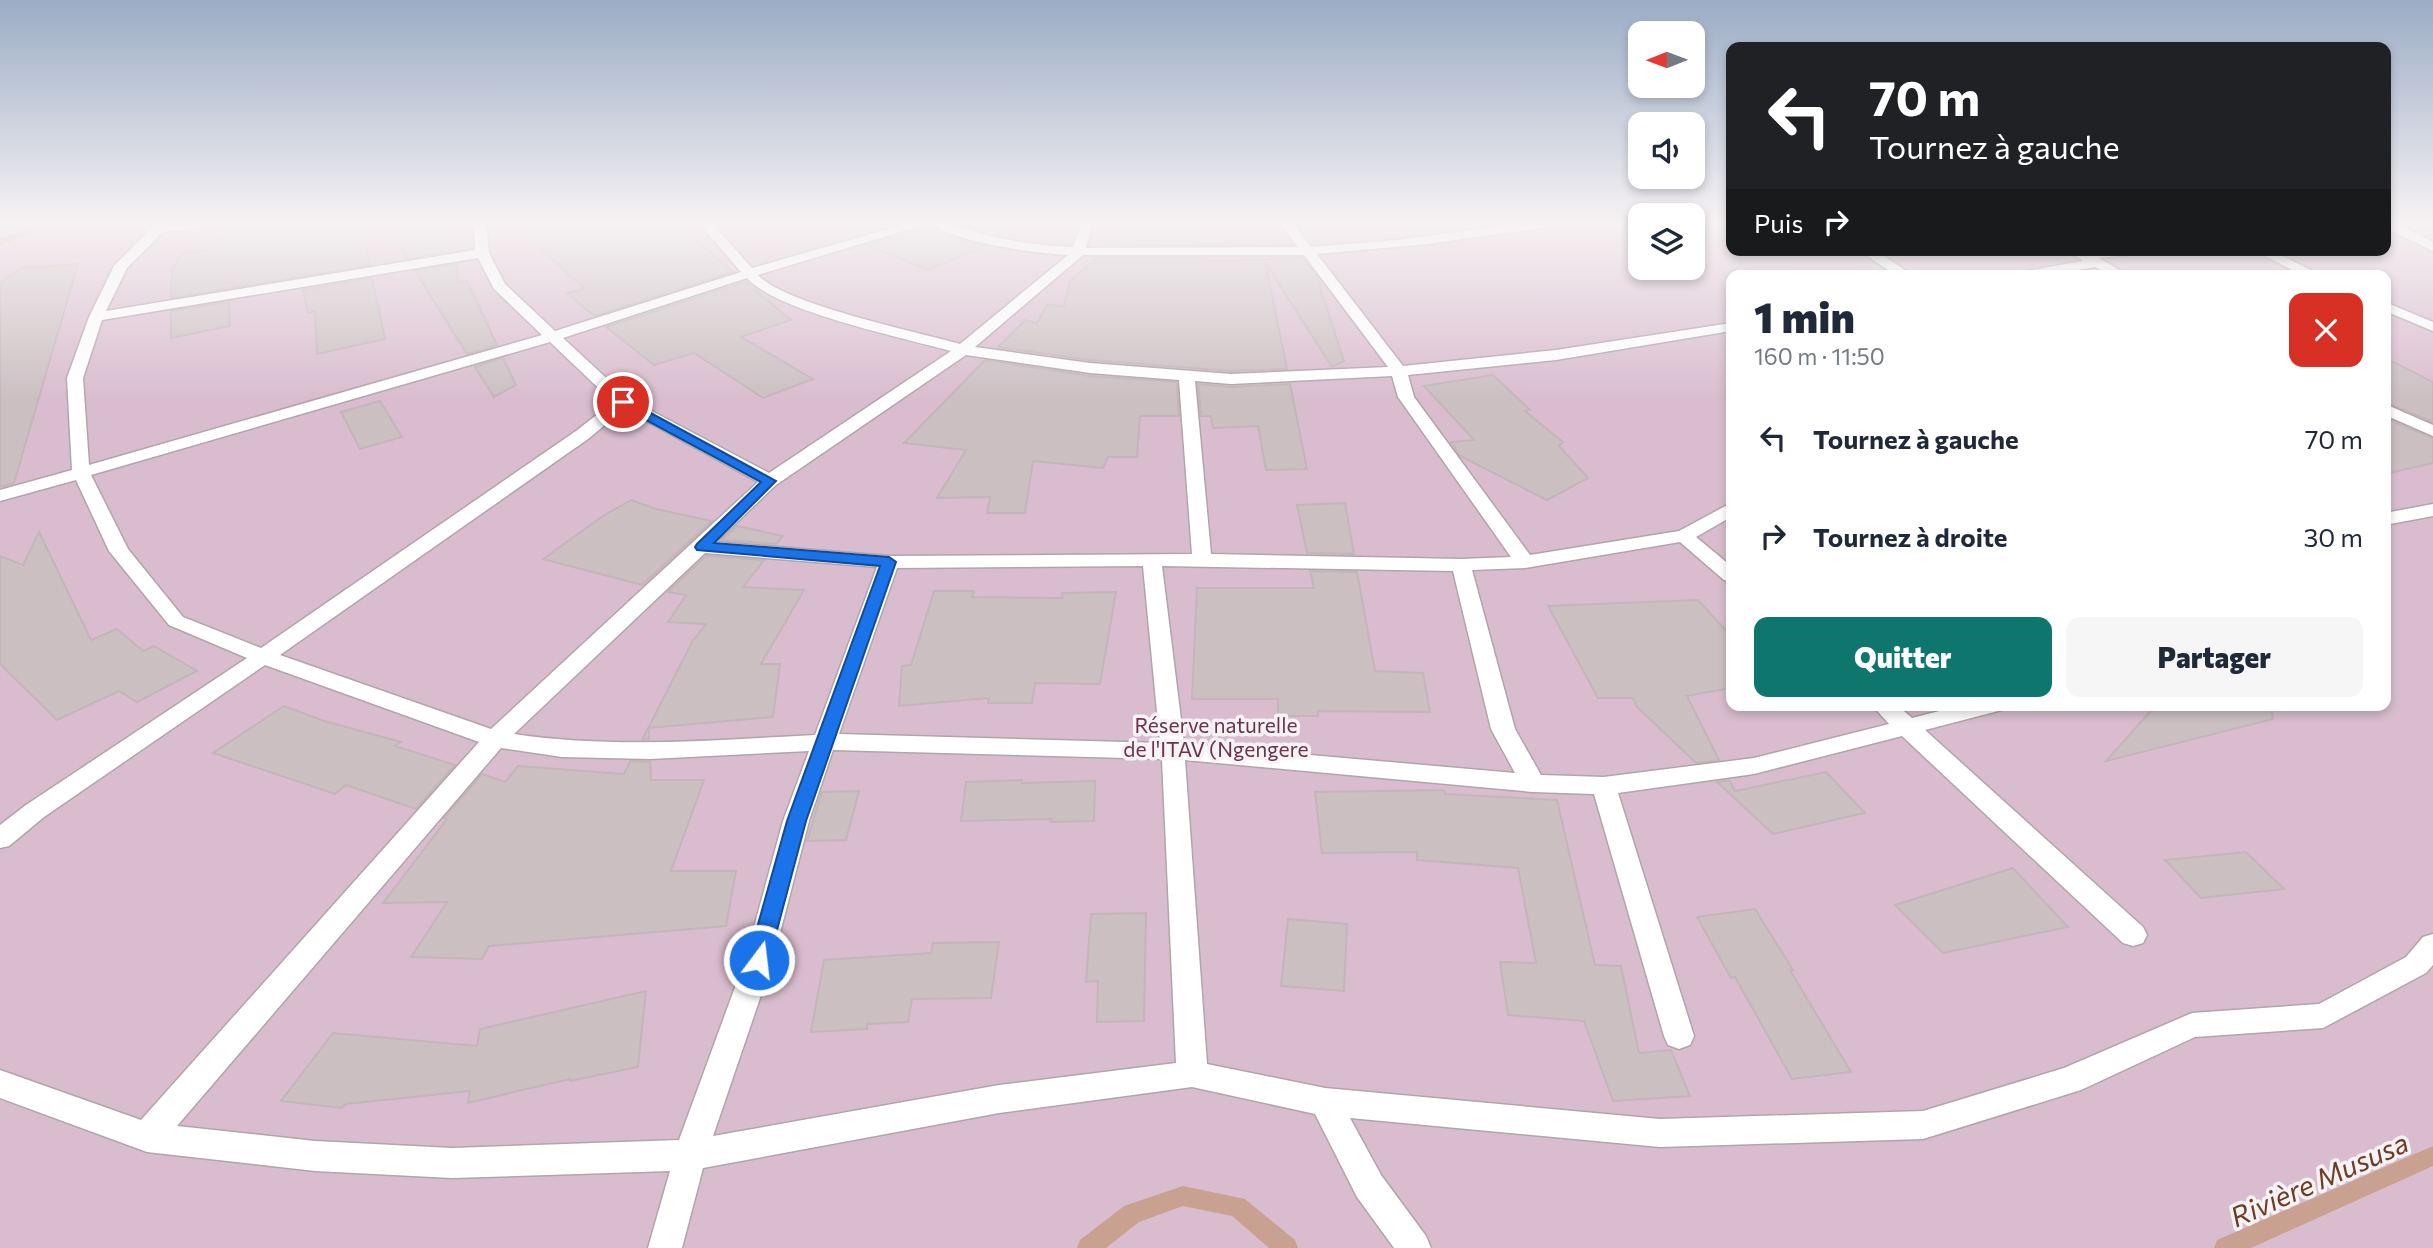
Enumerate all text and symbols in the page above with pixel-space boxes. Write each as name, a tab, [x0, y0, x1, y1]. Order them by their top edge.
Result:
north arrow	[1628, 21, 1704, 98]
map controls	[1628, 21, 1705, 280]
text: 70 m	[1869, 66, 1980, 126]
icon: left	[1754, 70, 1845, 161]
button: sound	[1628, 112, 1705, 189]
text: Tournez à gauche	[1869, 126, 2120, 166]
button: layers	[1628, 203, 1705, 280]
icon: right	[1817, 203, 1855, 241]
text: Puis	[1754, 207, 1803, 238]
text: 1 min	[1754, 290, 1855, 342]
button: close	[2289, 293, 2363, 367]
text: 160 m · 11:50	[1754, 342, 1885, 370]
pin	[593, 372, 653, 432]
icon: arrive	[604, 383, 642, 421]
icon: left	[1754, 419, 1792, 457]
text: Tournez à gauche	[1813, 423, 2019, 454]
text: 70 m	[2305, 423, 2363, 454]
icon: right	[1754, 517, 1792, 555]
text: Tournez à droite	[1813, 521, 2008, 552]
text: 30 m	[2304, 521, 2363, 552]
button: Quitter	[1754, 617, 2052, 697]
button: Partager	[2066, 617, 2363, 697]
park label: Réserve naturelle de l'ITAV (Ngengere	[1123, 712, 1309, 761]
position arrow	[722, 923, 796, 997]
water label: Rivière Mususa	[2225, 1125, 2413, 1233]

